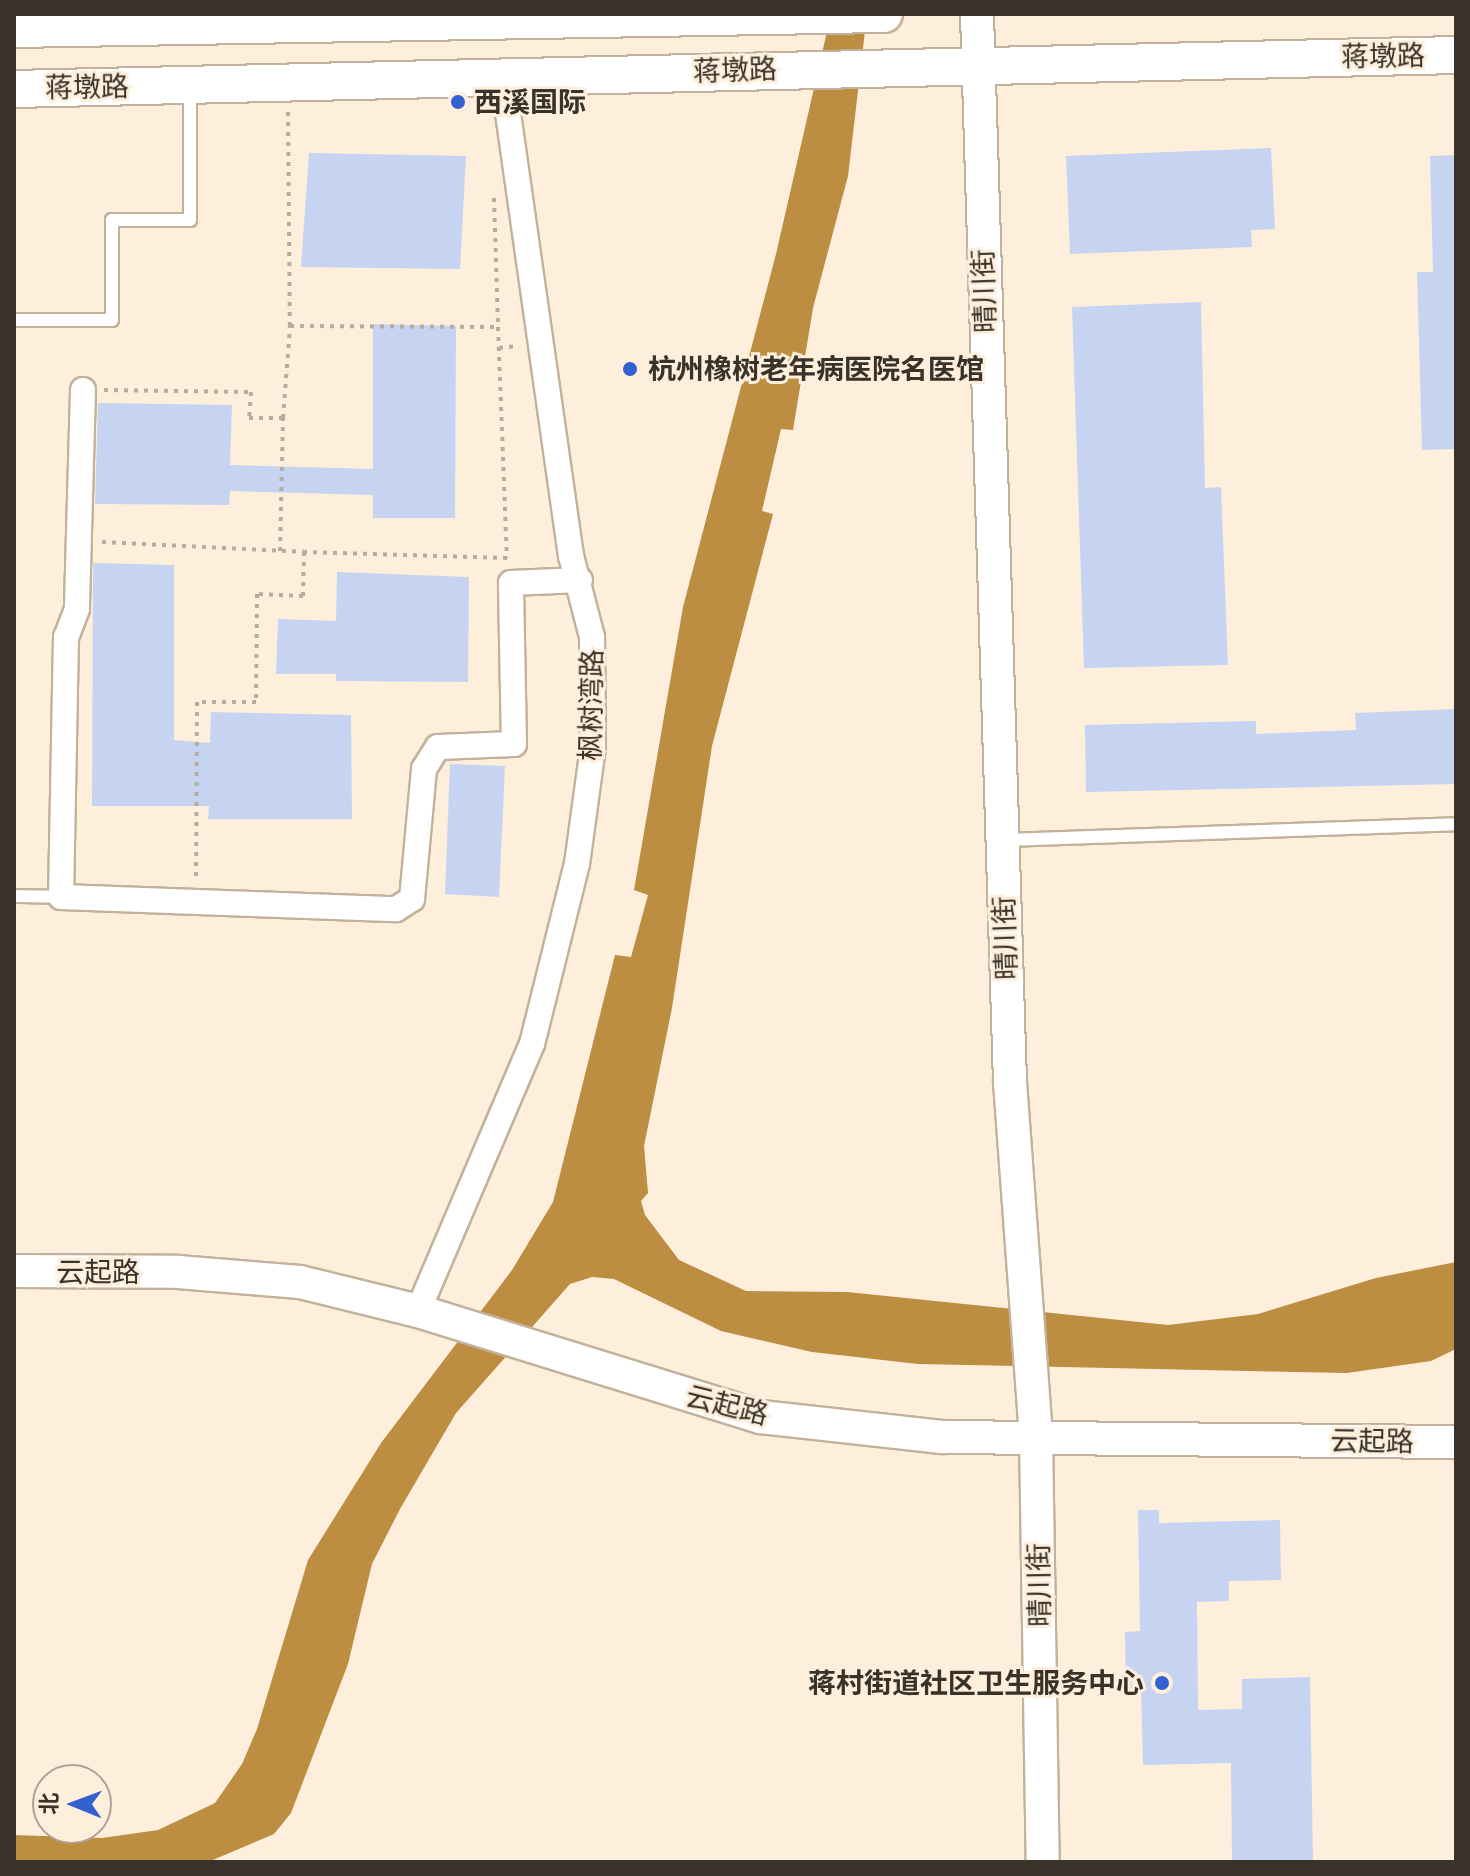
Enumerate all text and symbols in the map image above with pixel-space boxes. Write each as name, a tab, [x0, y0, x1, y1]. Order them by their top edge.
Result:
street label: 蒋墩路	[1341, 38, 1425, 74]
street label: 蒋墩路	[692, 52, 778, 88]
street label: 蒋墩路	[45, 69, 129, 105]
place label: 西溪国际	[474, 85, 586, 119]
marker: 西溪国际	[449, 93, 467, 111]
street label: 晴川街	[966, 248, 1002, 334]
place label: 杭州橡树老年病医院名医馆	[648, 352, 984, 386]
marker: 杭州橡树老年病医院名医馆	[619, 358, 641, 380]
street label: 枫树湾路	[573, 649, 609, 761]
street label: 晴川街	[987, 895, 1023, 981]
street label: 云起路	[56, 1255, 140, 1289]
street label: 云起路	[682, 1379, 772, 1431]
street label: 云起路	[1330, 1423, 1414, 1459]
street label: 晴川街	[1021, 1543, 1057, 1627]
place label: 蒋村街道社区卫生服务中心	[808, 1666, 1144, 1700]
marker: 蒋村街道社区卫生服务中心	[1151, 1672, 1173, 1694]
north arrow	[32, 1764, 112, 1844]
text: 北	[36, 1792, 63, 1815]

